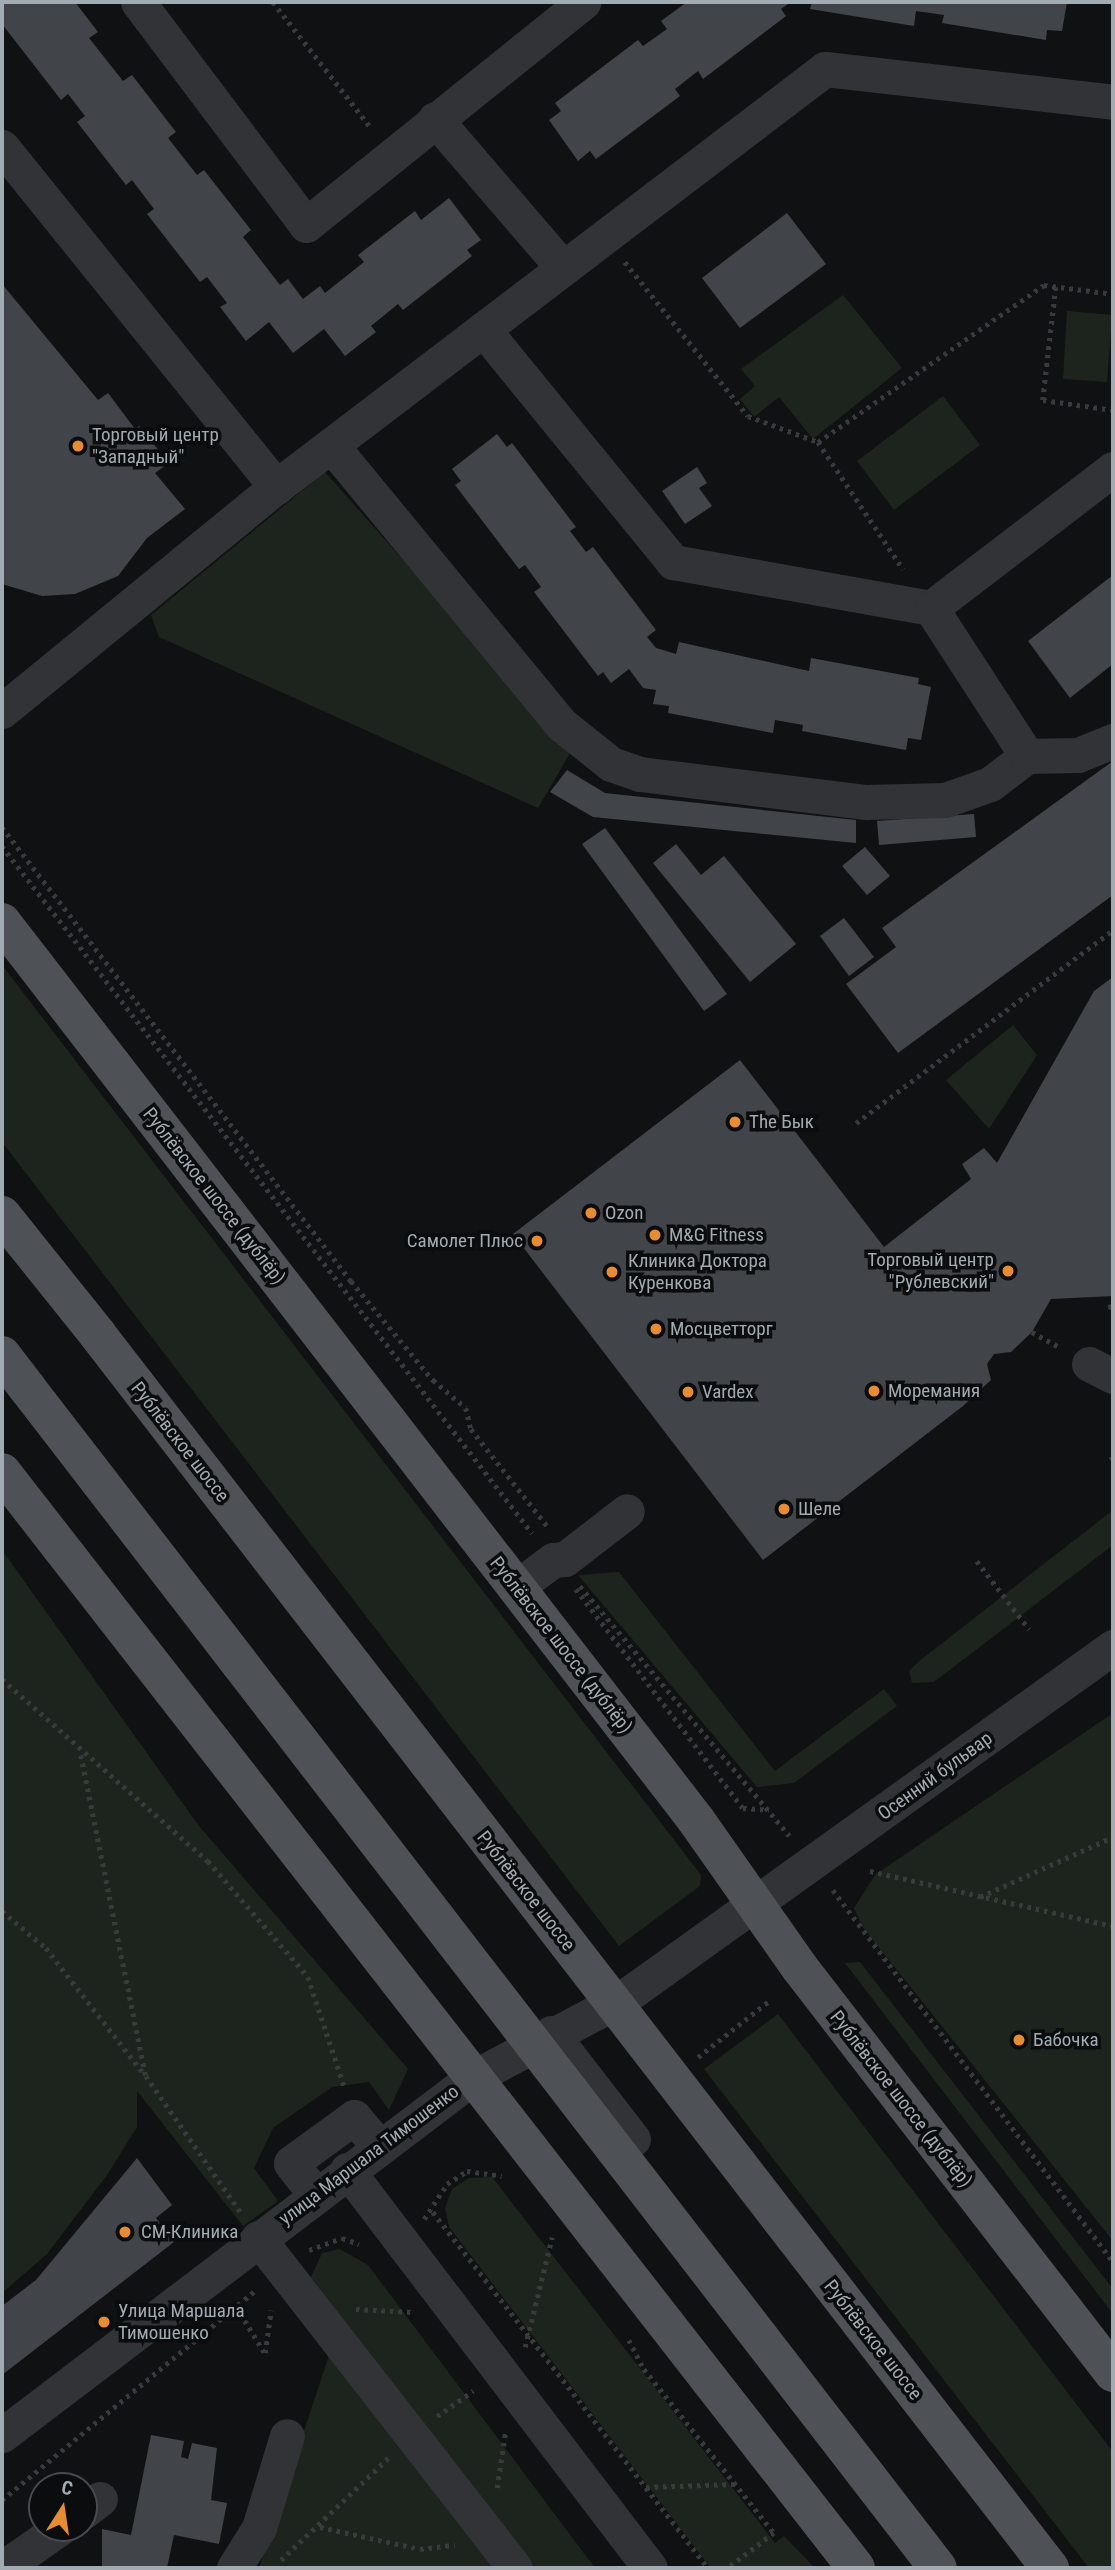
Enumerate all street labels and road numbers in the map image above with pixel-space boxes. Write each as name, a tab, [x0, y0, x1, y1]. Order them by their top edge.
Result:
street label: Рублёвское шоссе (дублёр)	[138, 1103, 290, 1289]
street label: Рублёвское шоссе	[126, 1378, 234, 1506]
street label: Рублёвское шоссе (дублёр)	[485, 1552, 637, 1738]
street label: Осенний бульвар	[873, 1727, 997, 1825]
street label: Рублёвское шоссе	[472, 1827, 580, 1955]
street label: Рублёвское шоссе (дублёр)	[825, 2006, 977, 2192]
street label: улица Маршала Тимошенко	[274, 2080, 464, 2230]
street label: Рублёвское шоссе	[819, 2276, 927, 2404]

